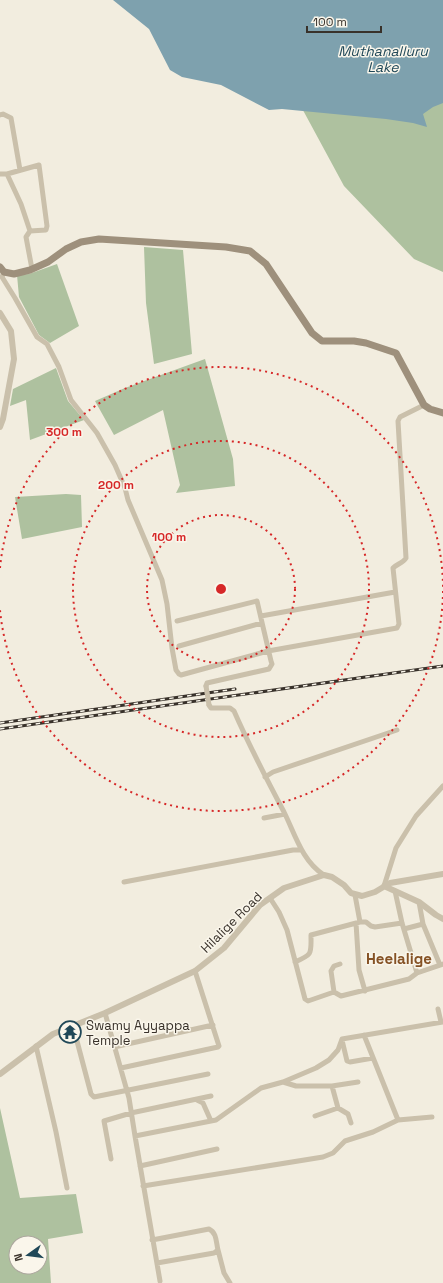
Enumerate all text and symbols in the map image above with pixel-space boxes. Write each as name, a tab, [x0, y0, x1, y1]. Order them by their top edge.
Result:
scale bar	[307, 8, 381, 34]
text: 100 m	[313, 14, 347, 30]
water label: Muthanalluru Lake	[338, 42, 429, 76]
text: 300 m	[46, 424, 82, 440]
text: 200 m	[98, 477, 134, 493]
text: 100 m	[152, 529, 186, 545]
centre of rings	[214, 582, 228, 596]
street label: Hilalige Road	[197, 888, 266, 957]
district label: Heelalige	[366, 949, 432, 968]
place label: Swamy Ayyappa Temple	[86, 1017, 190, 1049]
temple icon: Swamy Ayyappa Temple	[57, 1019, 83, 1045]
north arrow	[8, 1235, 48, 1275]
text: N	[11, 1252, 26, 1263]

